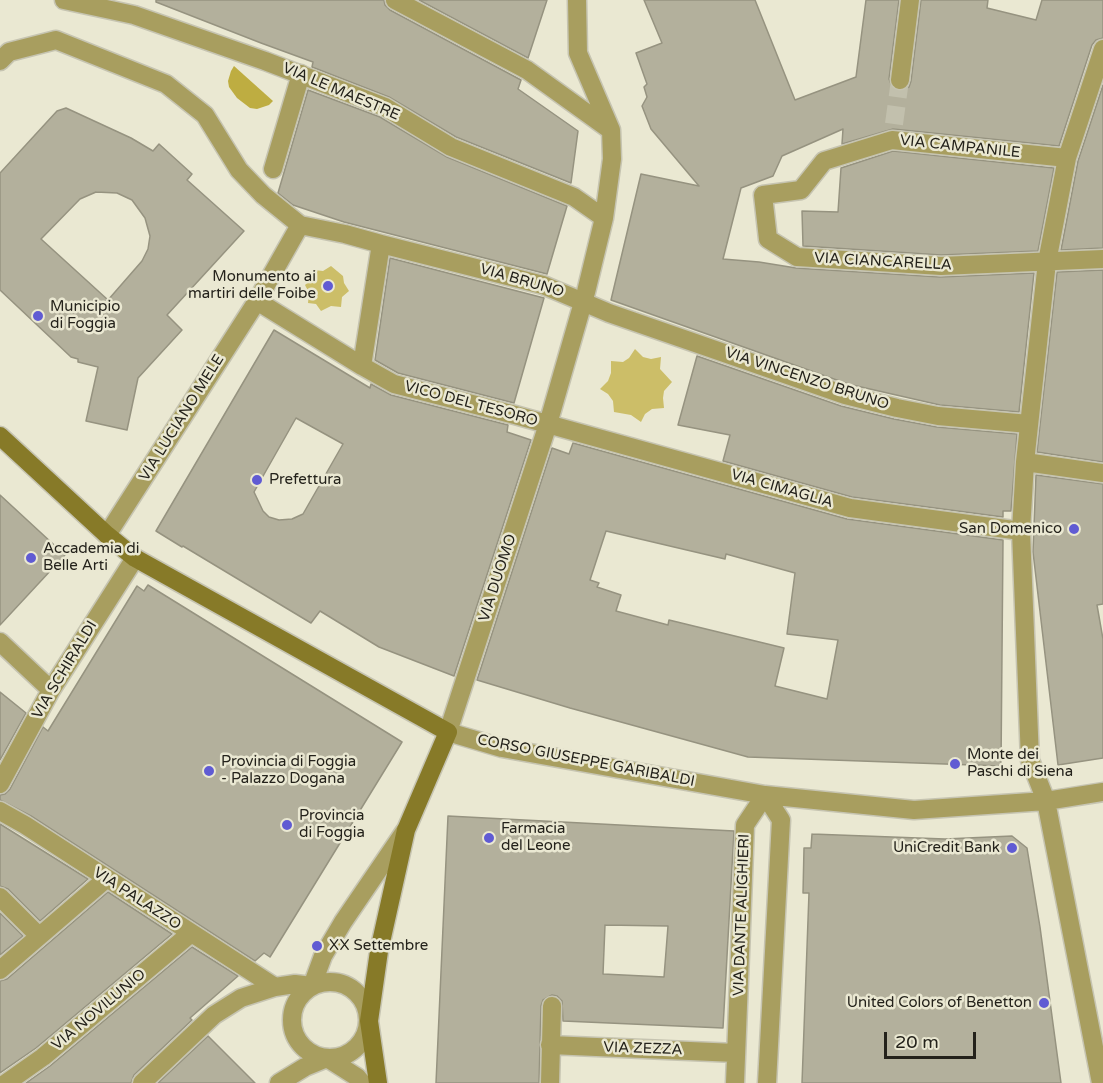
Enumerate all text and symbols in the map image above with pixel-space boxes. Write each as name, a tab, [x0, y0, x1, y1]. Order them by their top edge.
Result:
street label: VIA LE MAESTRE	[280, 59, 402, 125]
street label: VIA CAMPANILE	[899, 132, 1021, 162]
street label: VIA CIANCARELLA	[814, 249, 952, 275]
street label: VIA BRUNO	[478, 260, 566, 302]
place label: Monumento ai martiri delle Foibe	[188, 268, 316, 303]
marker: Monumento ai martiri delle Foibe	[321, 279, 335, 293]
place label: Municipio di Foggia	[50, 298, 120, 333]
marker: Municipio di Foggia	[31, 309, 45, 323]
street label: VIA VINCENZO BRUNO	[723, 344, 891, 414]
street label: VIA LUCIANO MELE	[136, 351, 228, 485]
street label: VICO DEL TESORO	[402, 378, 540, 430]
street label: VIA CIMAGLIA	[729, 466, 835, 512]
place label: Prefettura	[269, 471, 342, 489]
marker: Prefettura	[250, 473, 264, 487]
place label: San Domenico	[959, 520, 1062, 538]
marker: San Domenico	[1067, 522, 1081, 536]
street label: VIA DUOMO	[475, 532, 521, 624]
place label: Accademia di Belle Arti	[43, 540, 139, 575]
marker: Accademia di Belle Arti	[24, 551, 38, 565]
street label: VIA SCHIRALDI	[29, 618, 101, 722]
street label: CORSO GIUSEPPE GARIBALDI	[476, 731, 696, 791]
place label: Monte dei Paschi di Siena	[967, 746, 1073, 781]
place label: Provincia di Foggia - Palazzo Dogana	[221, 753, 356, 788]
marker: Monte dei Paschi di Siena	[948, 757, 962, 771]
marker: Provincia di Foggia - Palazzo Dogana	[202, 764, 216, 778]
place label: Provincia di Foggia	[299, 807, 365, 842]
marker: Provincia di Foggia	[280, 818, 294, 832]
place label: Farmacia del Leone	[501, 820, 570, 855]
marker: Farmacia del Leone	[482, 831, 496, 845]
street label: VIA DANTE ALIGHIERI	[730, 834, 754, 996]
place label: UniCredit Bank	[893, 839, 1000, 857]
marker: UniCredit Bank	[1005, 841, 1019, 855]
street label: VIA PALAZZO	[90, 864, 184, 934]
place label: XX Settembre	[329, 937, 428, 955]
marker: XX Settembre	[310, 939, 324, 953]
street label: VIA NOVILUNIO	[49, 966, 149, 1054]
place label: United Colors of Benetton	[847, 994, 1032, 1012]
marker: United Colors of Benetton	[1037, 996, 1051, 1010]
scale bar	[887, 1020, 978, 1058]
text: 20 m	[895, 1031, 939, 1053]
street label: VIA ZEZZA	[603, 1039, 683, 1059]

